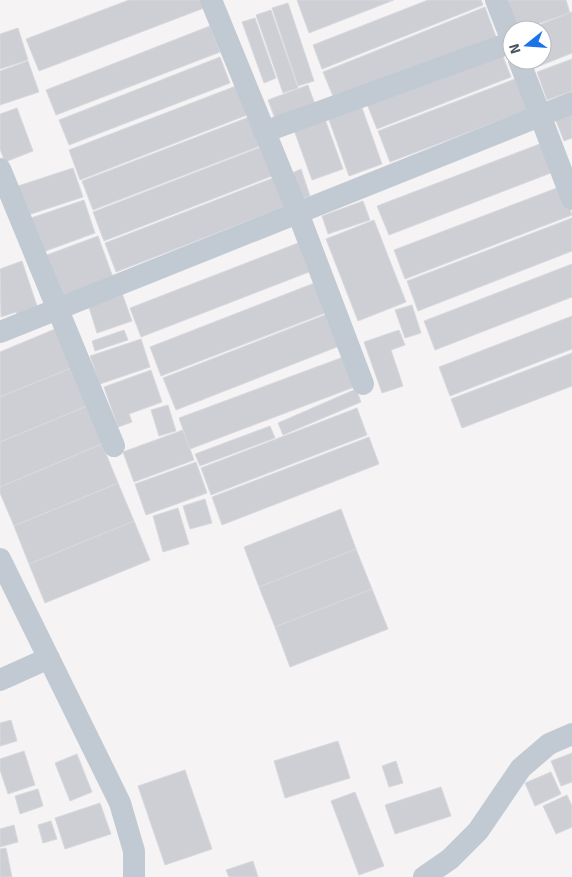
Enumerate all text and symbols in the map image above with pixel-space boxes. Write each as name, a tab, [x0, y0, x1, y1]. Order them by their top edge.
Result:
north arrow	[502, 20, 552, 70]
text: N	[505, 42, 525, 56]

